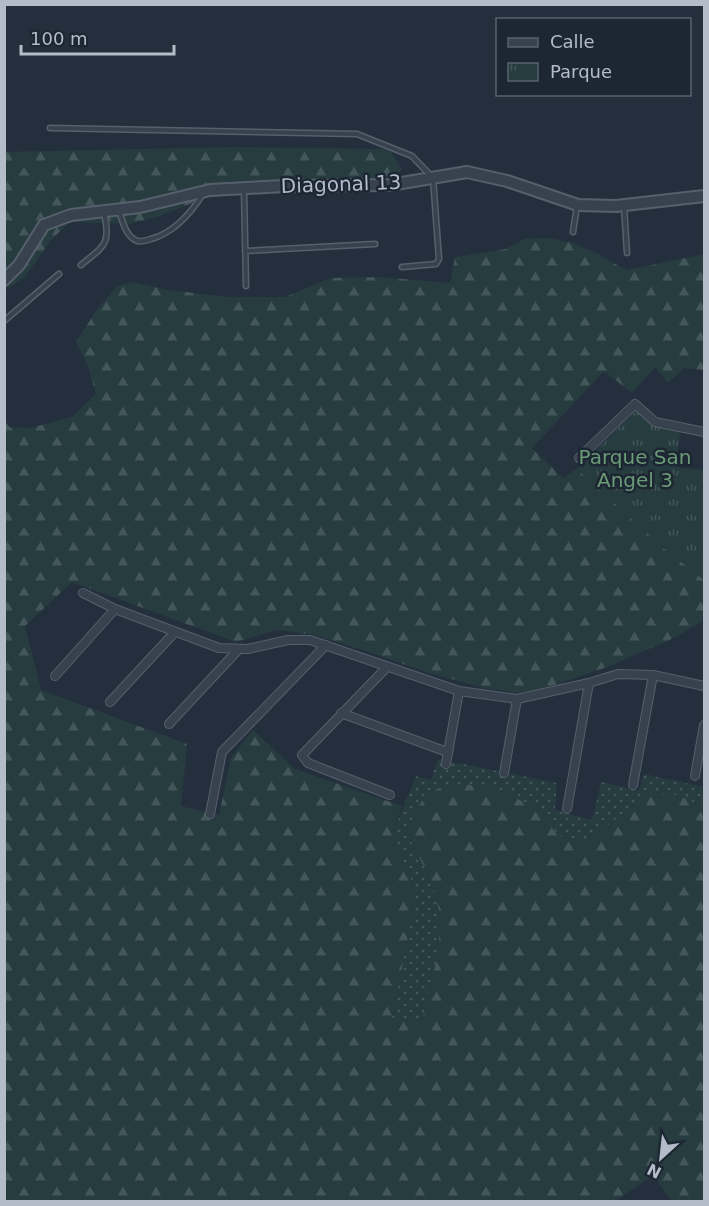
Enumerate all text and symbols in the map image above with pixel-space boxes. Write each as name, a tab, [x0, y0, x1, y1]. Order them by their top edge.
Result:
scale bar	[21, 18, 174, 56]
legend	[496, 18, 691, 96]
text: 100 m	[30, 28, 88, 49]
text: Calle	[550, 31, 595, 52]
text: Parque	[550, 61, 612, 82]
street label: Diagonal 13	[280, 170, 402, 198]
park label: Parque San Angel 3	[579, 445, 691, 492]
north arrow	[631, 1128, 691, 1188]
text: N	[644, 1159, 665, 1182]

